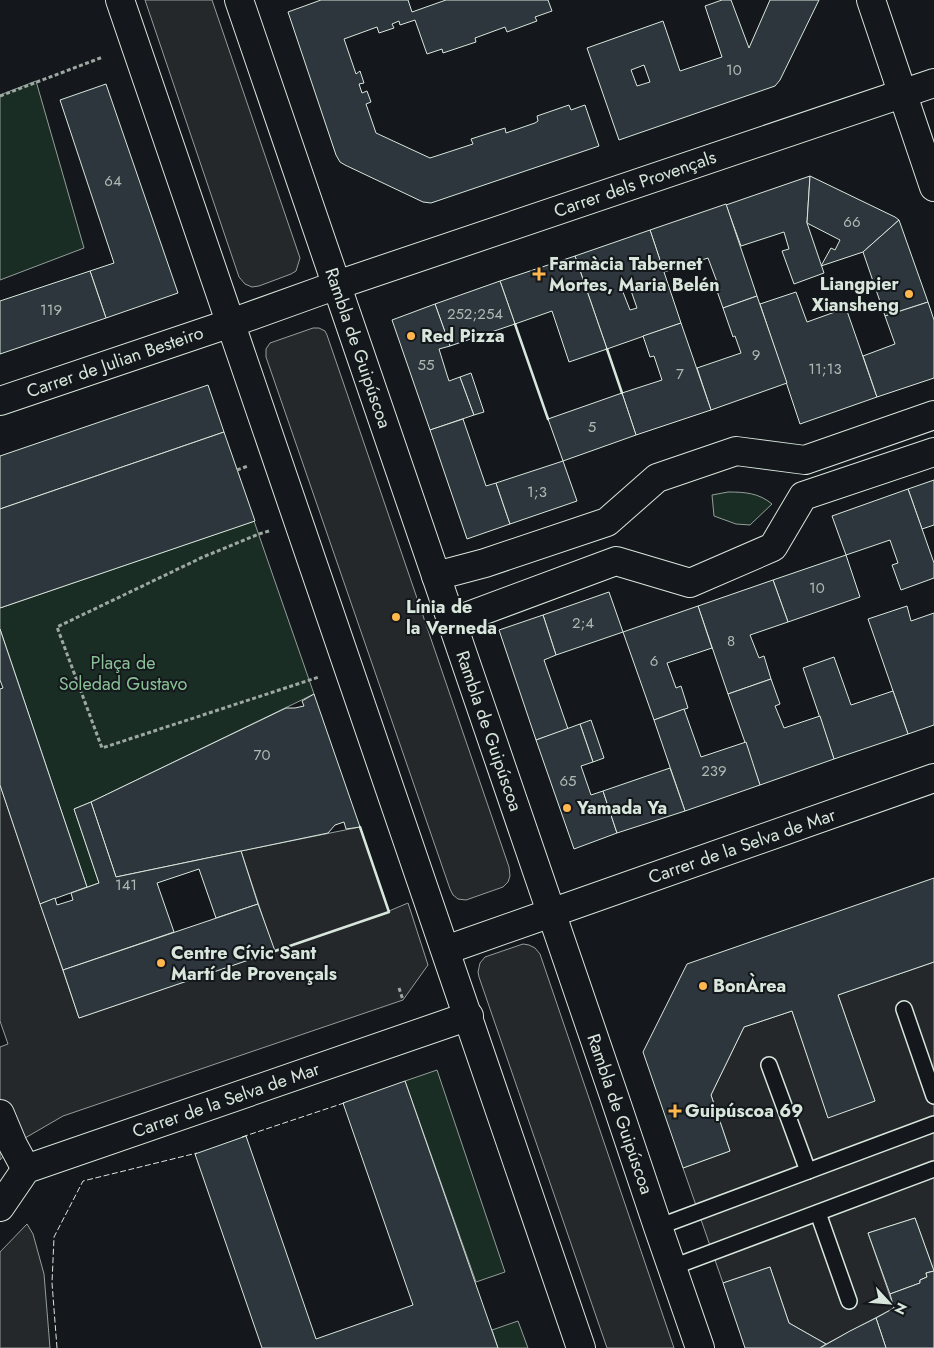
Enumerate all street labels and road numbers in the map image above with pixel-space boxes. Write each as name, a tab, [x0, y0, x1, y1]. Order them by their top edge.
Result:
street label: Carrer dels Provençals	[550, 144, 720, 224]
street label: Rambla de Guipúscoa	[318, 264, 398, 432]
street label: Carrer de Julian Besteiro	[23, 319, 207, 404]
street label: Rambla de Guipúscoa	[449, 647, 529, 815]
street label: Carrer de la Selva de Mar	[645, 801, 840, 890]
street label: Rambla de Guipúscoa	[580, 1030, 660, 1198]
street label: Carrer de la Selva de Mar	[129, 1055, 324, 1144]

